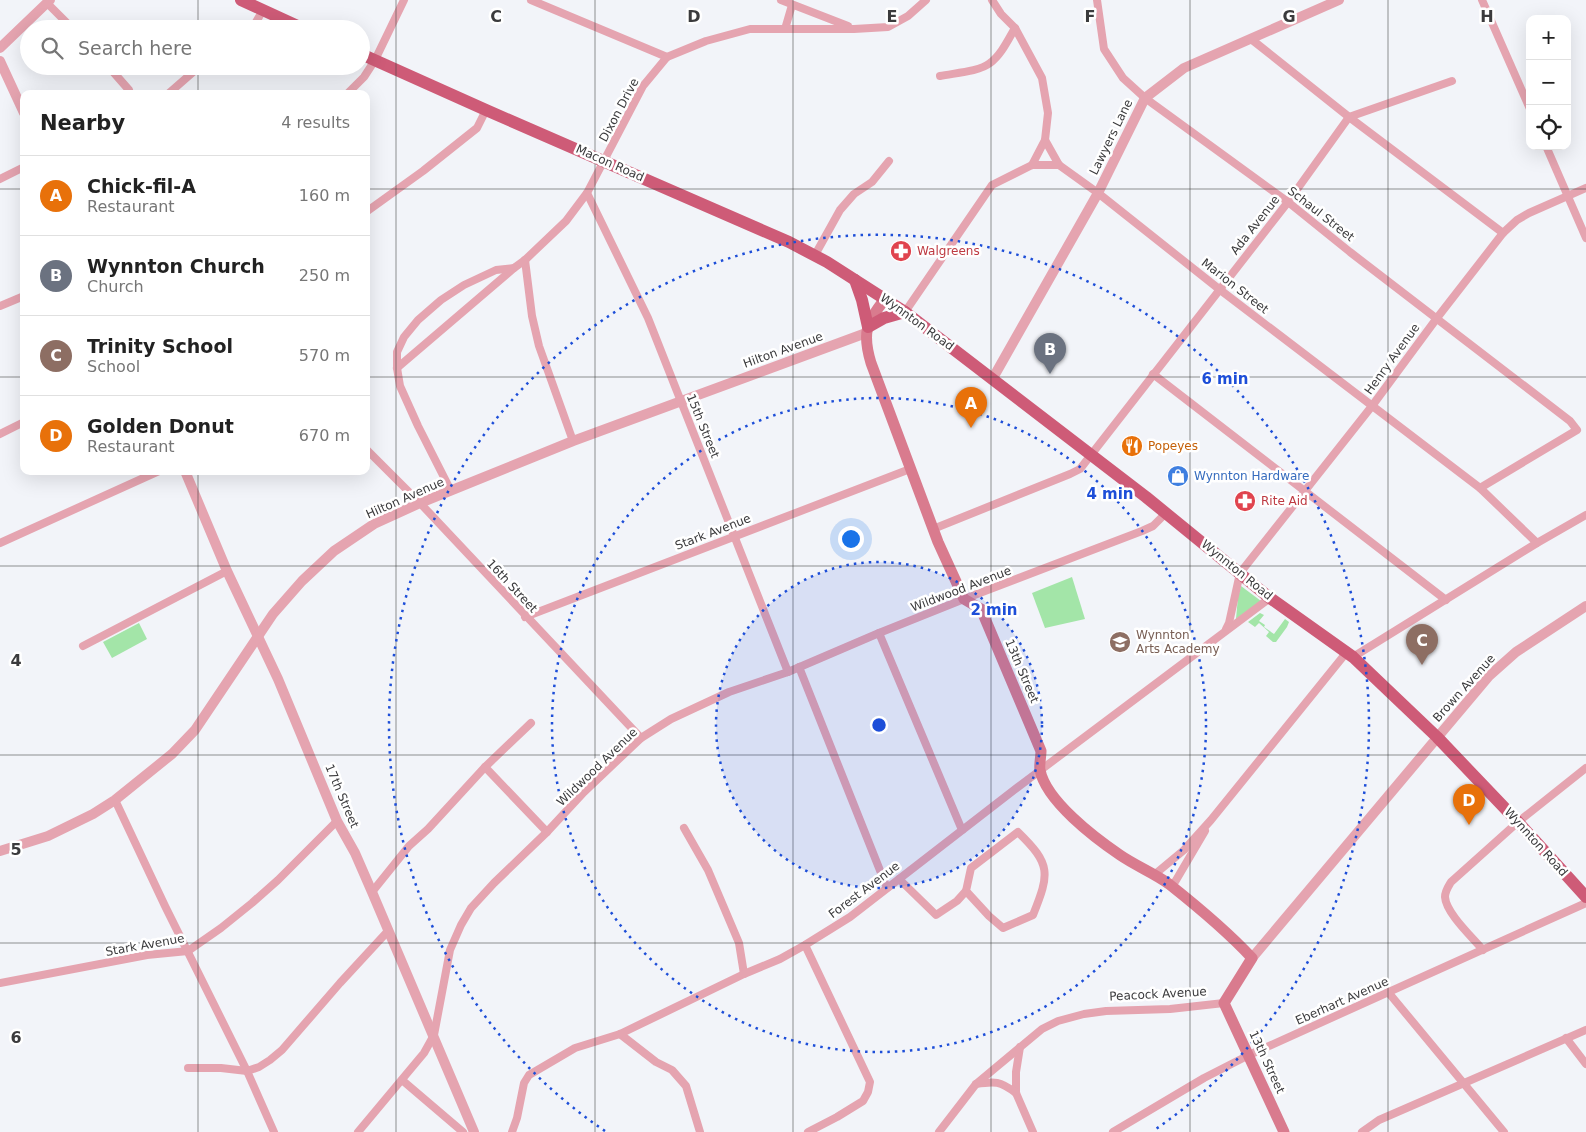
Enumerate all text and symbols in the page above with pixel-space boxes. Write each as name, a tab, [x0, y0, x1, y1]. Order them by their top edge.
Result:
text: C	[490, 7, 502, 26]
text: D	[687, 7, 701, 26]
text: E	[887, 7, 897, 26]
text: F	[1085, 7, 1095, 26]
text: G	[1282, 7, 1296, 26]
text: H	[1480, 7, 1494, 26]
map controls	[1526, 15, 1571, 150]
button: +	[1526, 15, 1571, 60]
search box	[20, 20, 370, 75]
icon: search	[38, 34, 66, 62]
text: Search here	[78, 37, 192, 59]
button: −	[1526, 60, 1571, 105]
street label: Dixon Drive	[596, 76, 642, 144]
street label: Lawyers Lane	[1087, 97, 1135, 177]
button: locate	[1526, 105, 1571, 150]
text: Nearby	[40, 111, 125, 135]
text: 4 results	[281, 113, 350, 132]
street label: Macon Road	[574, 142, 646, 184]
text: Chick-fil-A	[87, 175, 196, 197]
street label: Schaul Street	[1285, 184, 1357, 244]
text: A	[50, 186, 62, 205]
text: 160 m	[299, 186, 350, 205]
street label: Ada Avenue	[1228, 193, 1282, 257]
text: Restaurant	[87, 197, 175, 216]
pharmacy icon: Walgreens	[889, 239, 913, 263]
place label: Walgreens	[917, 244, 980, 258]
text: Wynnton Church	[87, 255, 265, 277]
street label: Marion Street	[1199, 255, 1272, 317]
text: B	[50, 266, 62, 285]
text: 250 m	[299, 266, 350, 285]
text: Church	[87, 277, 144, 296]
street label: Wynnton Road	[877, 291, 957, 353]
street label: Henry Avenue	[1362, 321, 1422, 397]
street label: Hilton Avenue	[741, 329, 825, 371]
pin: B	[1034, 333, 1066, 374]
text: Trinity School	[87, 335, 233, 357]
text: C	[50, 346, 62, 365]
text: 570 m	[299, 346, 350, 365]
text: School	[87, 357, 140, 376]
text: 6 min	[1201, 370, 1249, 388]
pin: A	[955, 387, 987, 428]
street label: 15th Street	[684, 392, 722, 460]
text: Golden Donut	[87, 415, 234, 437]
text: D	[49, 426, 63, 445]
text: 670 m	[299, 426, 350, 445]
restaurant icon: Popeyes	[1120, 434, 1144, 458]
text: Restaurant	[87, 437, 175, 456]
place label: Popeyes	[1148, 439, 1198, 453]
shop icon: Wynnton Hardware	[1166, 464, 1190, 488]
place label: Wynnton Hardware	[1194, 469, 1309, 483]
street label: Hilton Avenue	[364, 475, 446, 521]
text: 4 min	[1086, 485, 1134, 503]
pharmacy icon: Rite Aid	[1233, 489, 1257, 513]
place label: Rite Aid	[1261, 494, 1308, 508]
street label: Stark Avenue	[673, 511, 753, 553]
your location	[838, 526, 864, 552]
street label: Wynnton Road	[1199, 537, 1275, 603]
street label: 16th Street	[484, 556, 540, 616]
street label: Wildwood Avenue	[909, 563, 1013, 615]
text: 2 min	[970, 601, 1018, 619]
pin: C	[1406, 624, 1438, 665]
place label: Wynnton Arts Academy	[1136, 628, 1220, 656]
school or university icon: Wynnton Arts Academy	[1108, 630, 1132, 654]
street label: 13th Street	[1002, 637, 1042, 705]
text: 4	[10, 651, 22, 670]
street label: Brown Avenue	[1430, 651, 1498, 725]
centre of rings	[870, 716, 888, 734]
street label: Wildwood Avenue	[554, 725, 640, 809]
street label: 17th Street	[322, 762, 362, 830]
pin: D	[1453, 784, 1485, 825]
street label: Wynnton Road	[1502, 805, 1570, 879]
text: 5	[10, 840, 22, 859]
street label: Forest Avenue	[826, 859, 902, 921]
street label: Stark Avenue	[104, 931, 186, 959]
street label: Eberhart Avenue	[1293, 974, 1391, 1028]
street label: Peacock Avenue	[1109, 984, 1207, 1004]
text: 6	[10, 1028, 22, 1047]
street label: 13th Street	[1246, 1028, 1288, 1096]

